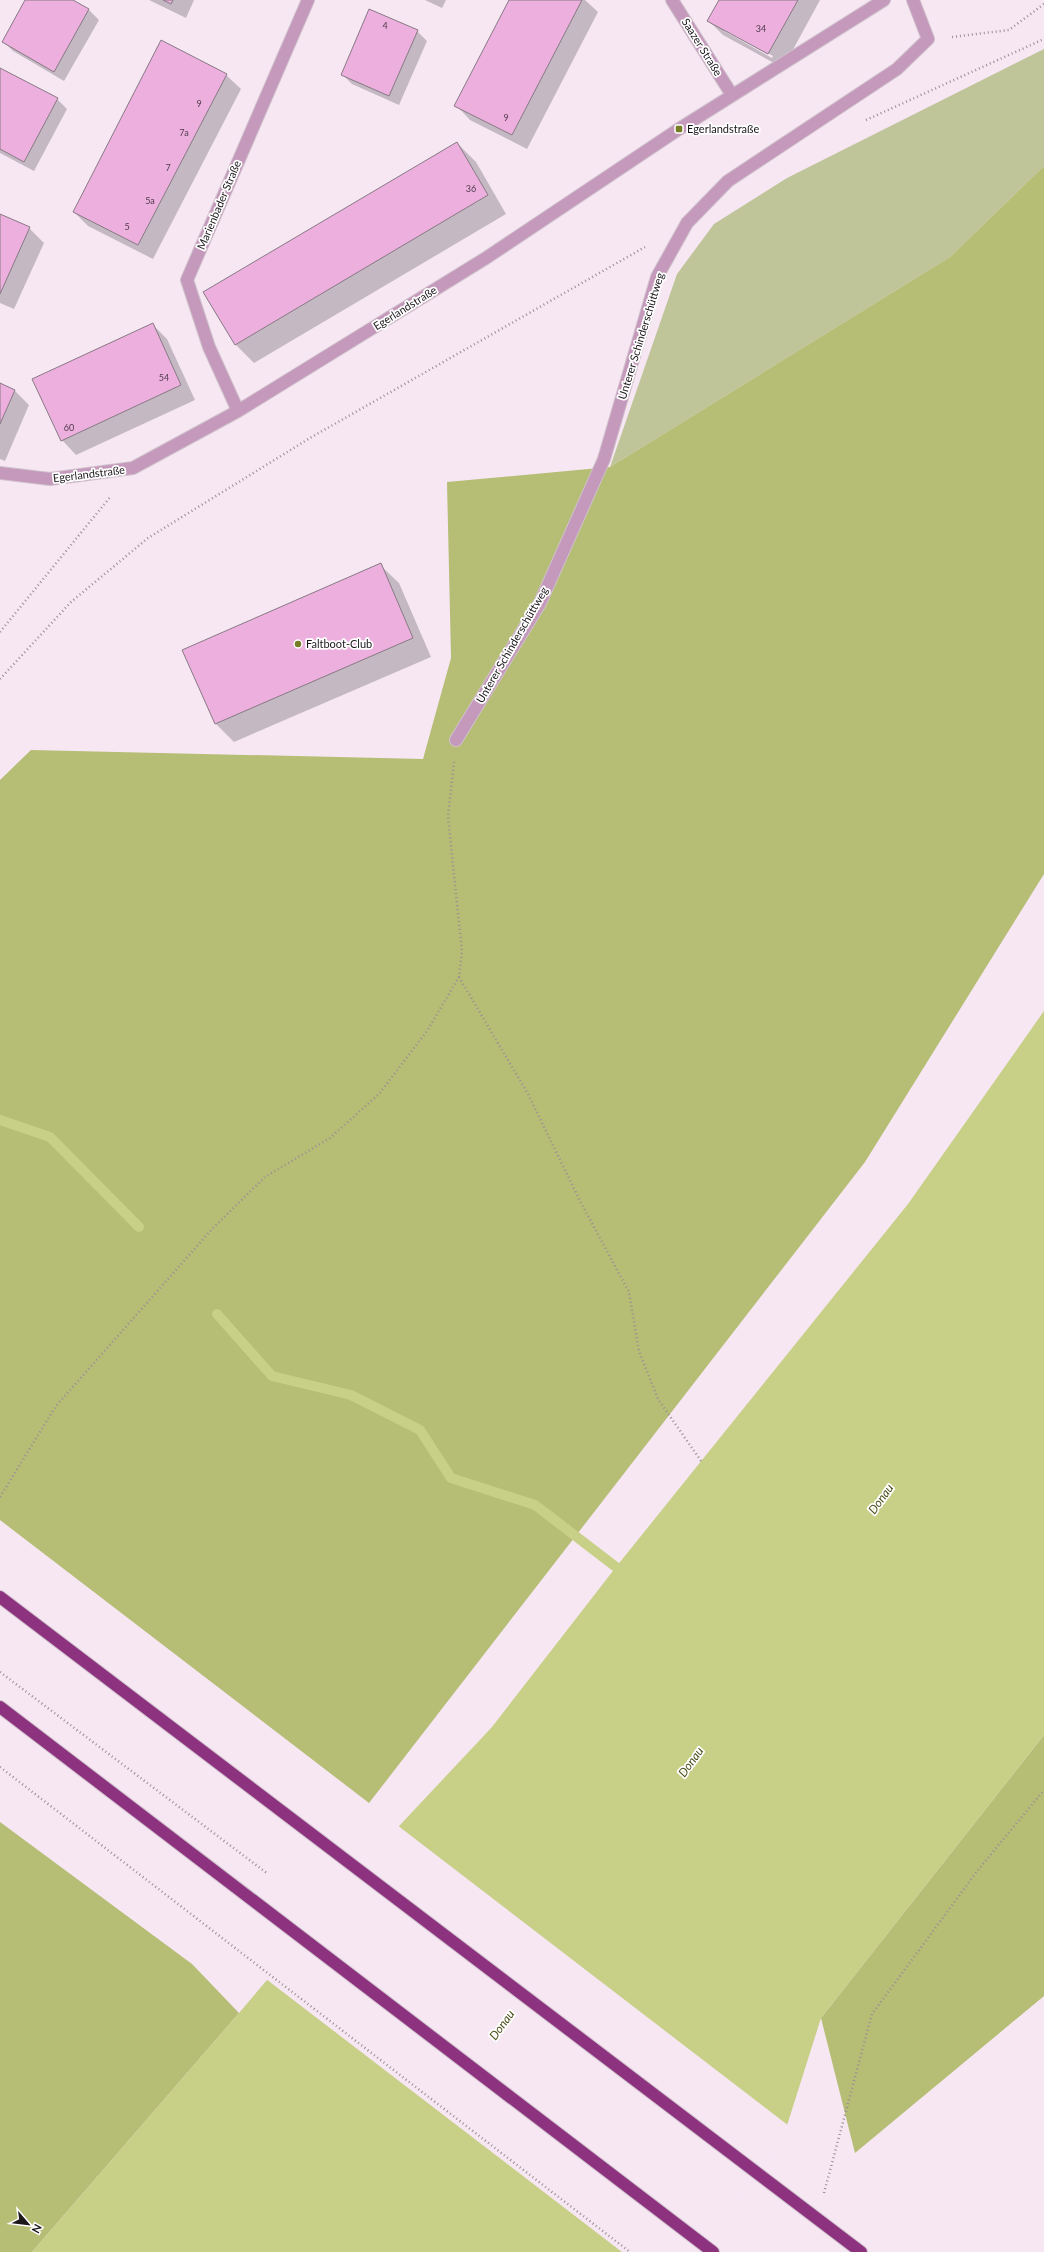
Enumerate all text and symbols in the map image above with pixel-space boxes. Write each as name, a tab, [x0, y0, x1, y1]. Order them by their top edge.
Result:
street label: Saazer Straße	[680, 16, 725, 78]
house number: 4	[382, 20, 388, 31]
house number: 34	[756, 23, 766, 34]
house number: 9	[196, 98, 202, 109]
house number: 9	[503, 112, 509, 123]
place label: Egerlandstraße	[687, 122, 759, 135]
marker: Egerlandstraße	[674, 124, 684, 134]
house number: 7a	[179, 127, 189, 138]
street label: Marienbader Straße	[194, 158, 243, 251]
house number: 7	[165, 162, 171, 173]
house number: 36	[466, 183, 476, 194]
house number: 5a	[145, 195, 155, 206]
house number: 5	[124, 221, 130, 232]
street label: Unterer Schinderschüttweg	[615, 271, 666, 401]
street label: Egerlandstraße	[371, 283, 439, 332]
house number: 54	[159, 372, 169, 383]
house number: 60	[64, 422, 74, 433]
street label: Egerlandstraße	[52, 463, 126, 484]
street label: Unterer Schinderschüttweg	[473, 584, 550, 705]
place label: Faltboot-Club	[306, 637, 372, 650]
marker: Faltboot-Club	[293, 639, 303, 649]
water label: Donau	[865, 1481, 897, 1517]
water label: Donau	[675, 1744, 707, 1780]
water label: Donau	[486, 2007, 518, 2043]
north arrow	[8, 2204, 48, 2244]
text: N	[30, 2222, 45, 2236]

